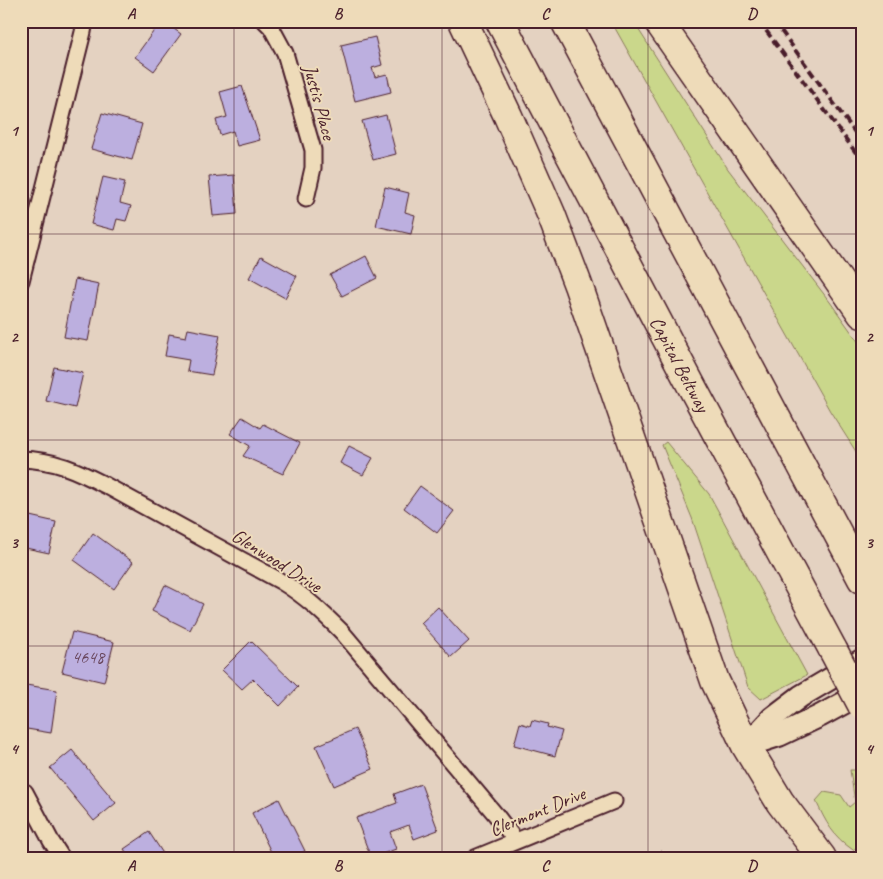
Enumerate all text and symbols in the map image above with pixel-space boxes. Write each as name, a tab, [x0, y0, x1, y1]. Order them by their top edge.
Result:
text: A	[127, 4, 137, 24]
text: B	[334, 4, 344, 24]
text: C	[541, 4, 551, 24]
text: D	[747, 4, 758, 24]
street label: Justis Place	[297, 61, 342, 144]
text: 1	[10, 121, 19, 141]
text: 1	[865, 121, 874, 141]
street label: Capital Beltway	[644, 312, 716, 418]
text: 2	[10, 327, 19, 347]
text: 2	[865, 327, 874, 347]
street label: Glenwood Drive	[227, 523, 328, 599]
text: 3	[10, 533, 19, 553]
text: 3	[865, 533, 874, 553]
house number: 4648	[72, 646, 106, 668]
text: 4	[10, 739, 19, 759]
text: 4	[865, 739, 874, 759]
street label: Clermont Drive	[486, 780, 590, 842]
text: A	[127, 856, 137, 876]
text: B	[334, 856, 344, 876]
text: C	[541, 856, 551, 876]
text: D	[747, 856, 758, 876]

